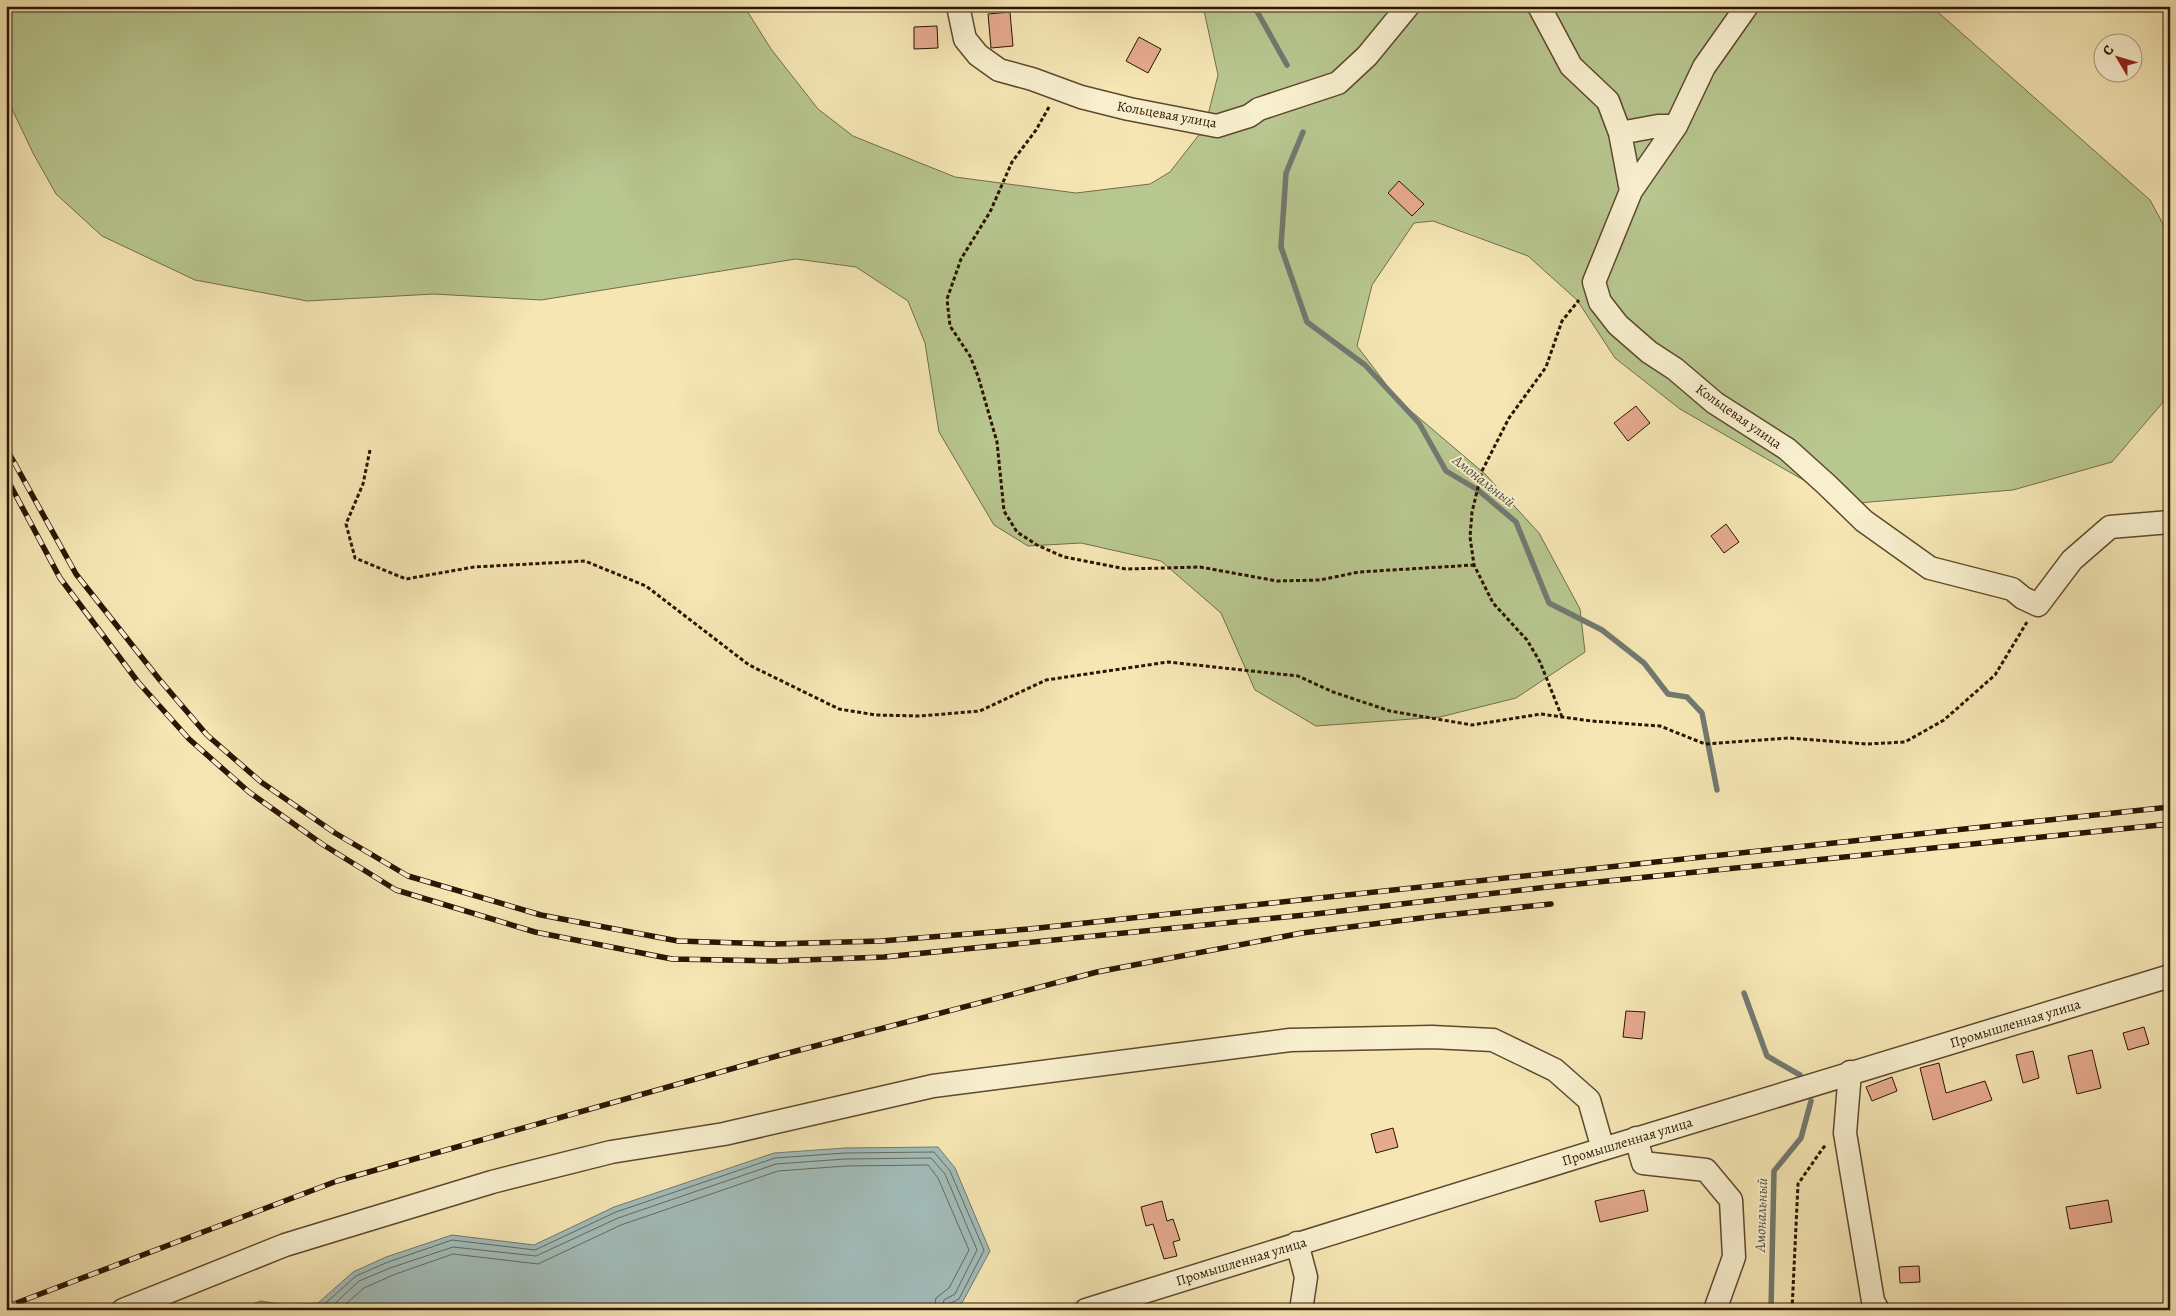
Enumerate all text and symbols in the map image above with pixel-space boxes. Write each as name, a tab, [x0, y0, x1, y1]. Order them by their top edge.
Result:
north arrow	[2094, 32, 2144, 82]
text: С	[2098, 41, 2119, 60]
street label: Кольцевая улица	[1115, 96, 1219, 133]
street label: Кольцевая улица	[1692, 380, 1786, 454]
water label: Амональный	[1448, 450, 1520, 512]
street label: Промышленная улица	[1947, 994, 2083, 1052]
street label: Промышленная улица	[1559, 1112, 1695, 1170]
water label: Амональный	[1750, 1177, 1772, 1253]
street label: Промышленная улица	[1173, 1232, 1309, 1290]

